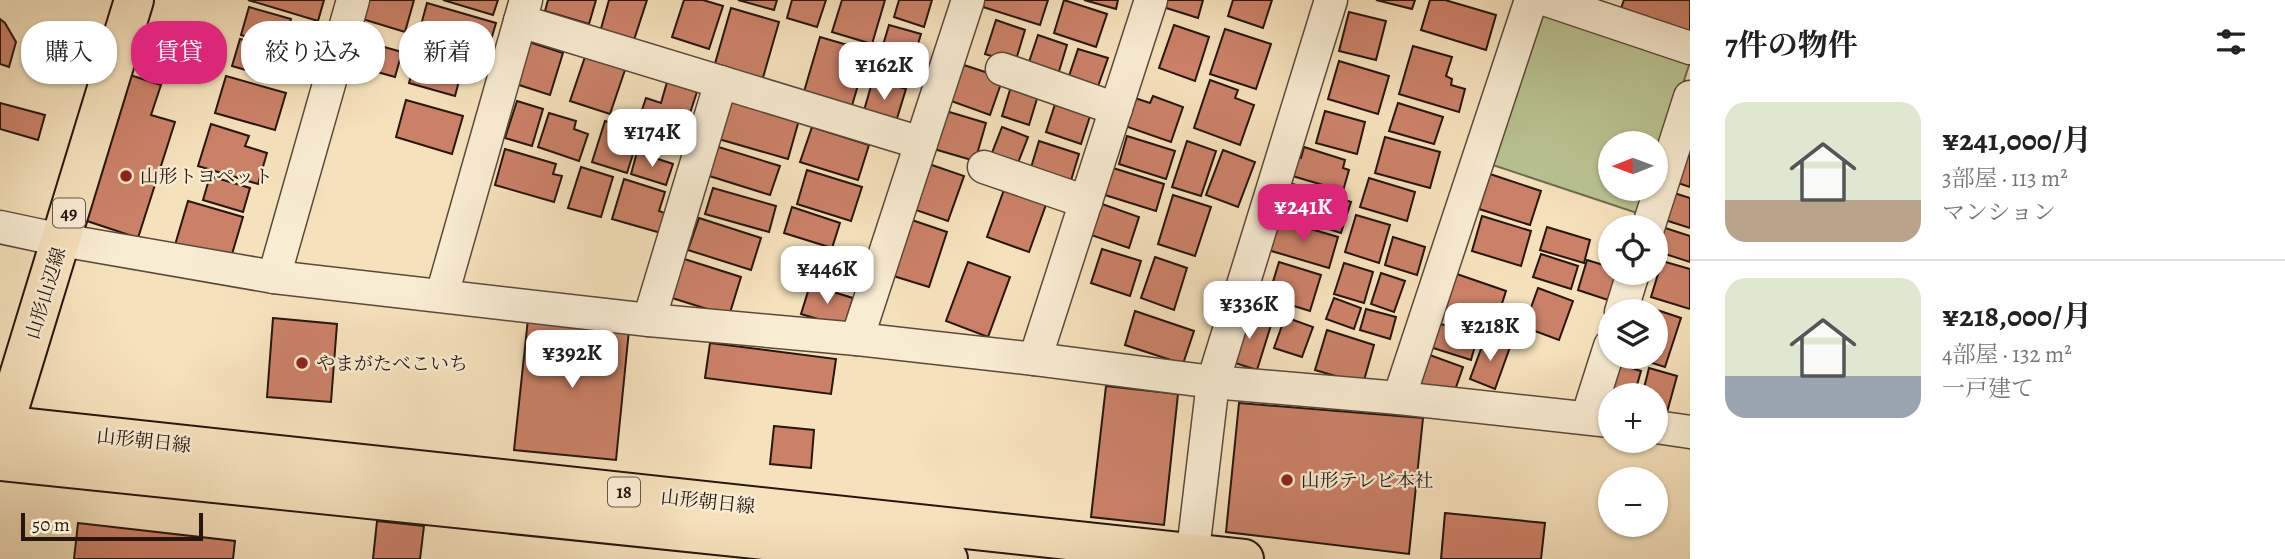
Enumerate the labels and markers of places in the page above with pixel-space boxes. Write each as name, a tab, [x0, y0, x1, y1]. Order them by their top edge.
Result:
pin: ¥162K	[835, 42, 933, 102]
pin: ¥174K	[603, 110, 701, 169]
place label: 山形トヨペット	[140, 164, 273, 190]
marker: 山形トヨペット	[118, 168, 134, 184]
pin: ¥241K	[1254, 184, 1352, 244]
pin: ¥446K	[778, 246, 876, 306]
pin: ¥336K	[1200, 282, 1298, 341]
pin: ¥218K	[1441, 304, 1539, 363]
pin: ¥392K	[523, 330, 621, 390]
place label: やまがたべこいち	[316, 351, 468, 377]
marker: やまがたべこいち	[294, 355, 310, 371]
place label: 山形テレビ本社	[1301, 468, 1434, 494]
marker: 山形テレビ本社	[1279, 472, 1295, 488]

